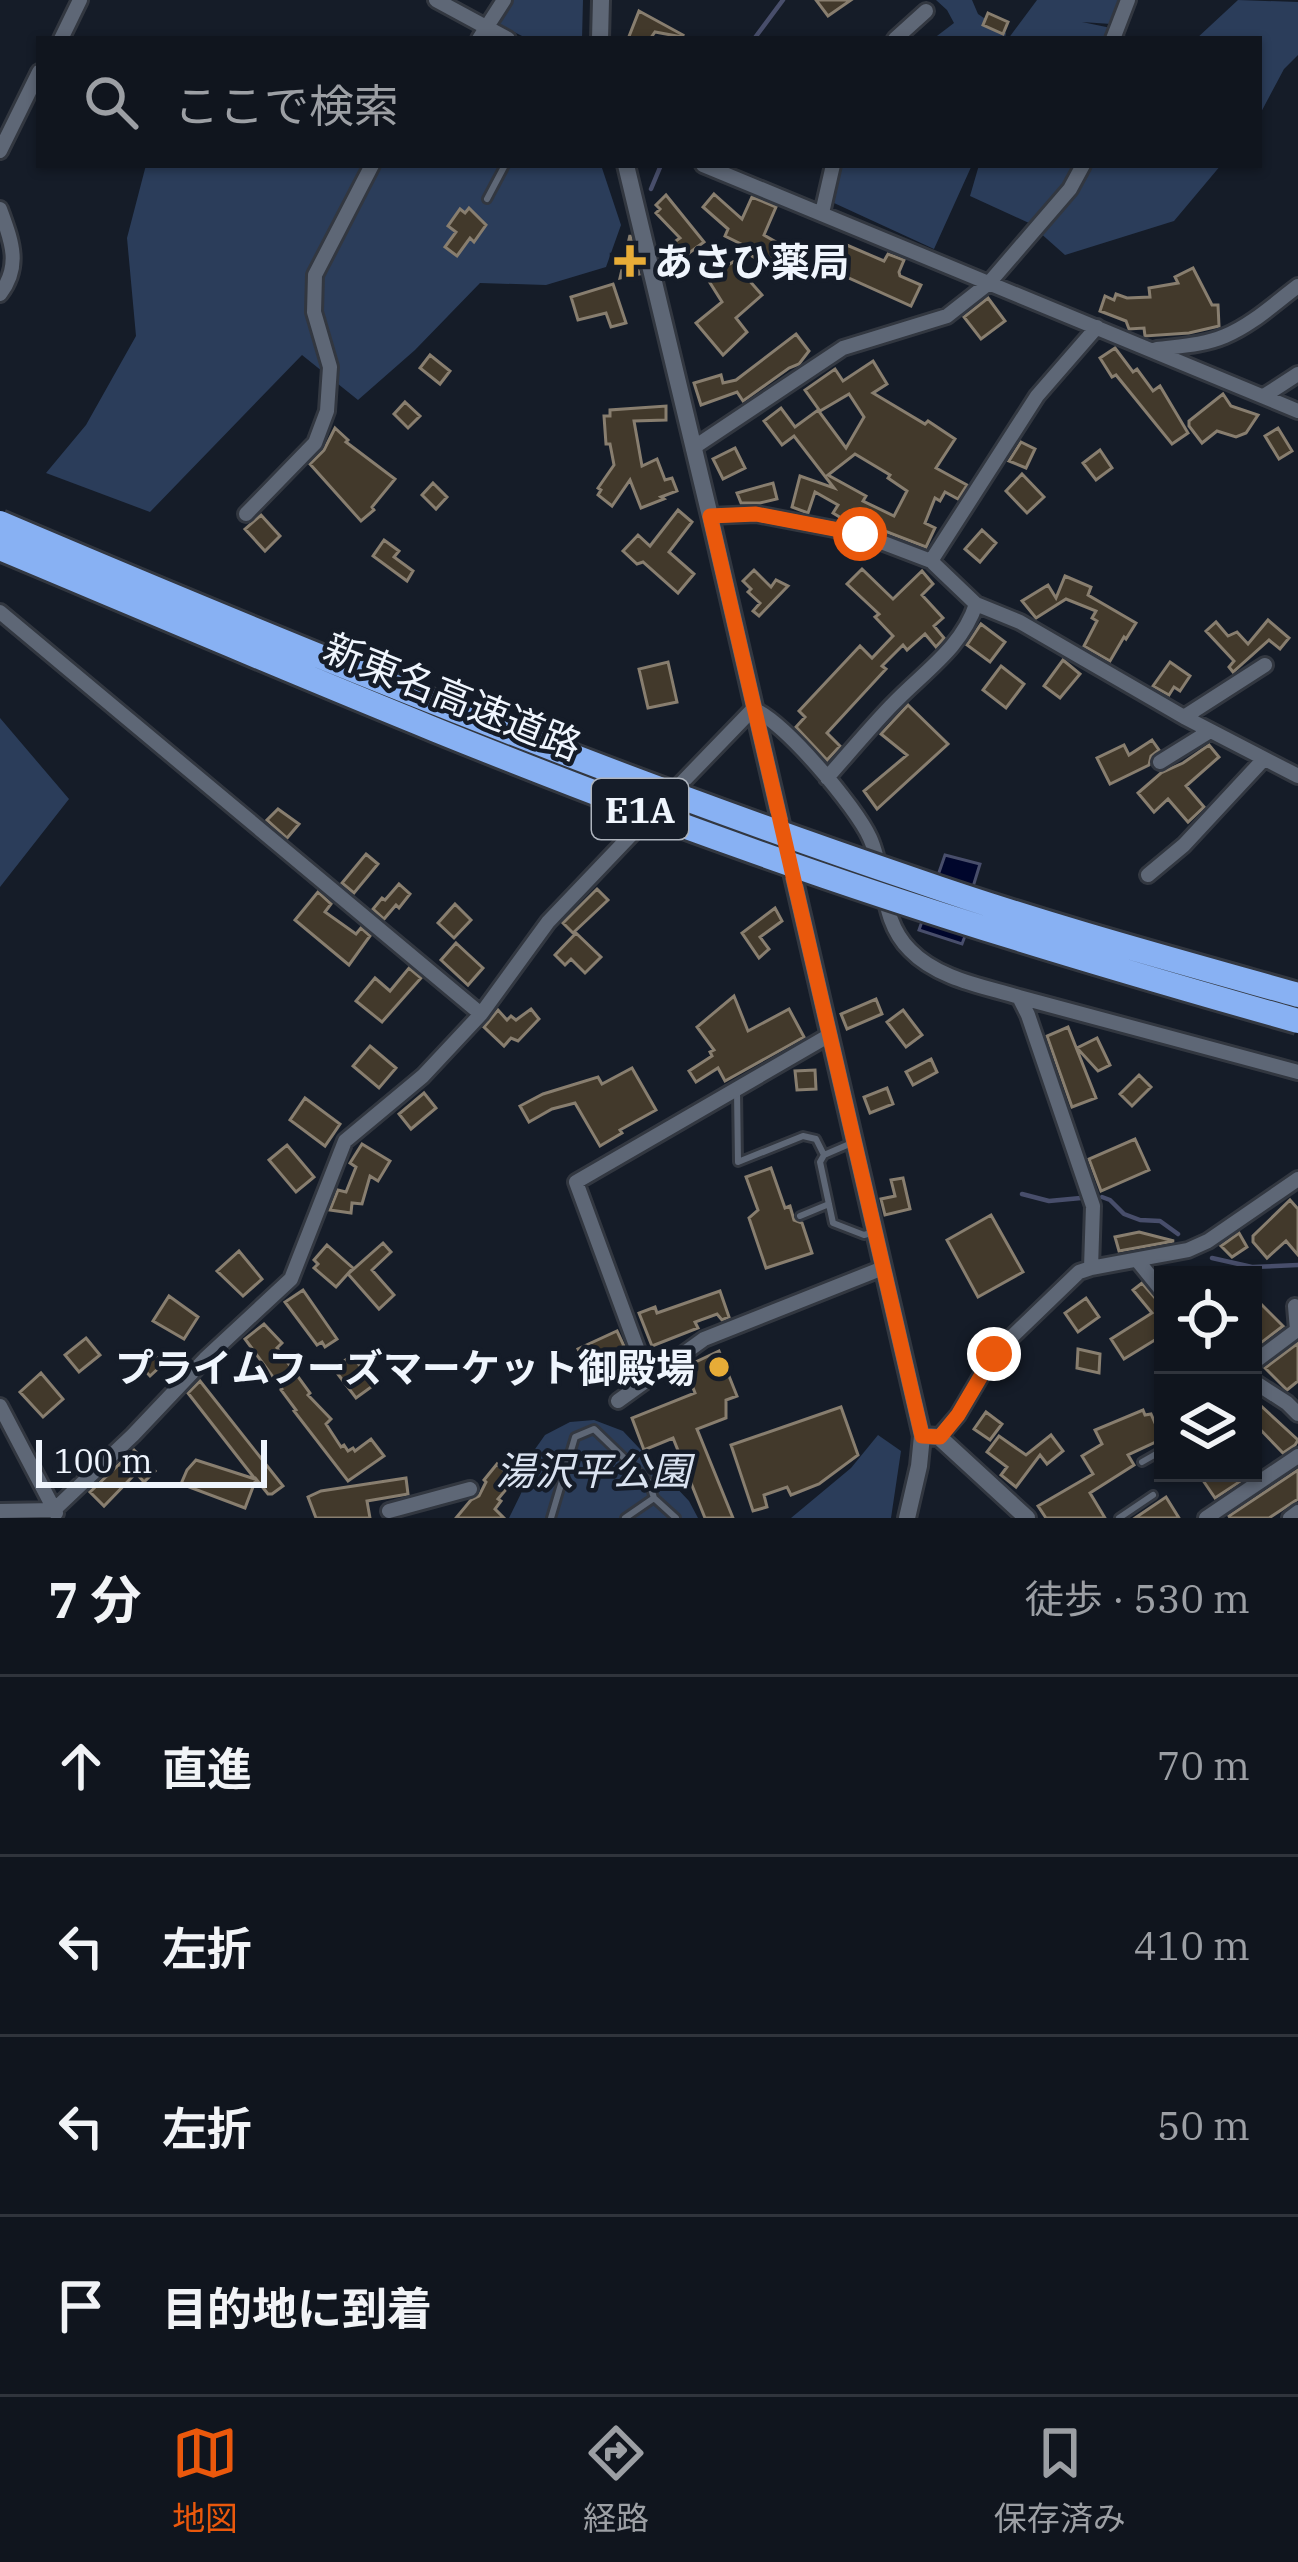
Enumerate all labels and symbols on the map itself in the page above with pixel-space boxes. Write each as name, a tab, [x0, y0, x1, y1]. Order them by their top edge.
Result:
place label: あさひ薬局	[654, 236, 849, 287]
marker: あさひ薬局	[617, 248, 643, 274]
route start	[833, 507, 887, 561]
street label: 新東名高速道路	[317, 621, 589, 771]
road number: E1A	[592, 779, 688, 839]
route end	[967, 1327, 1021, 1381]
place label: プライムフーズマーケット御殿場	[115, 1342, 695, 1393]
marker: プライムフーズマーケット御殿場	[706, 1354, 732, 1380]
scale bar	[36, 1434, 267, 1487]
park label: 湯沢平公園	[495, 1445, 695, 1496]

